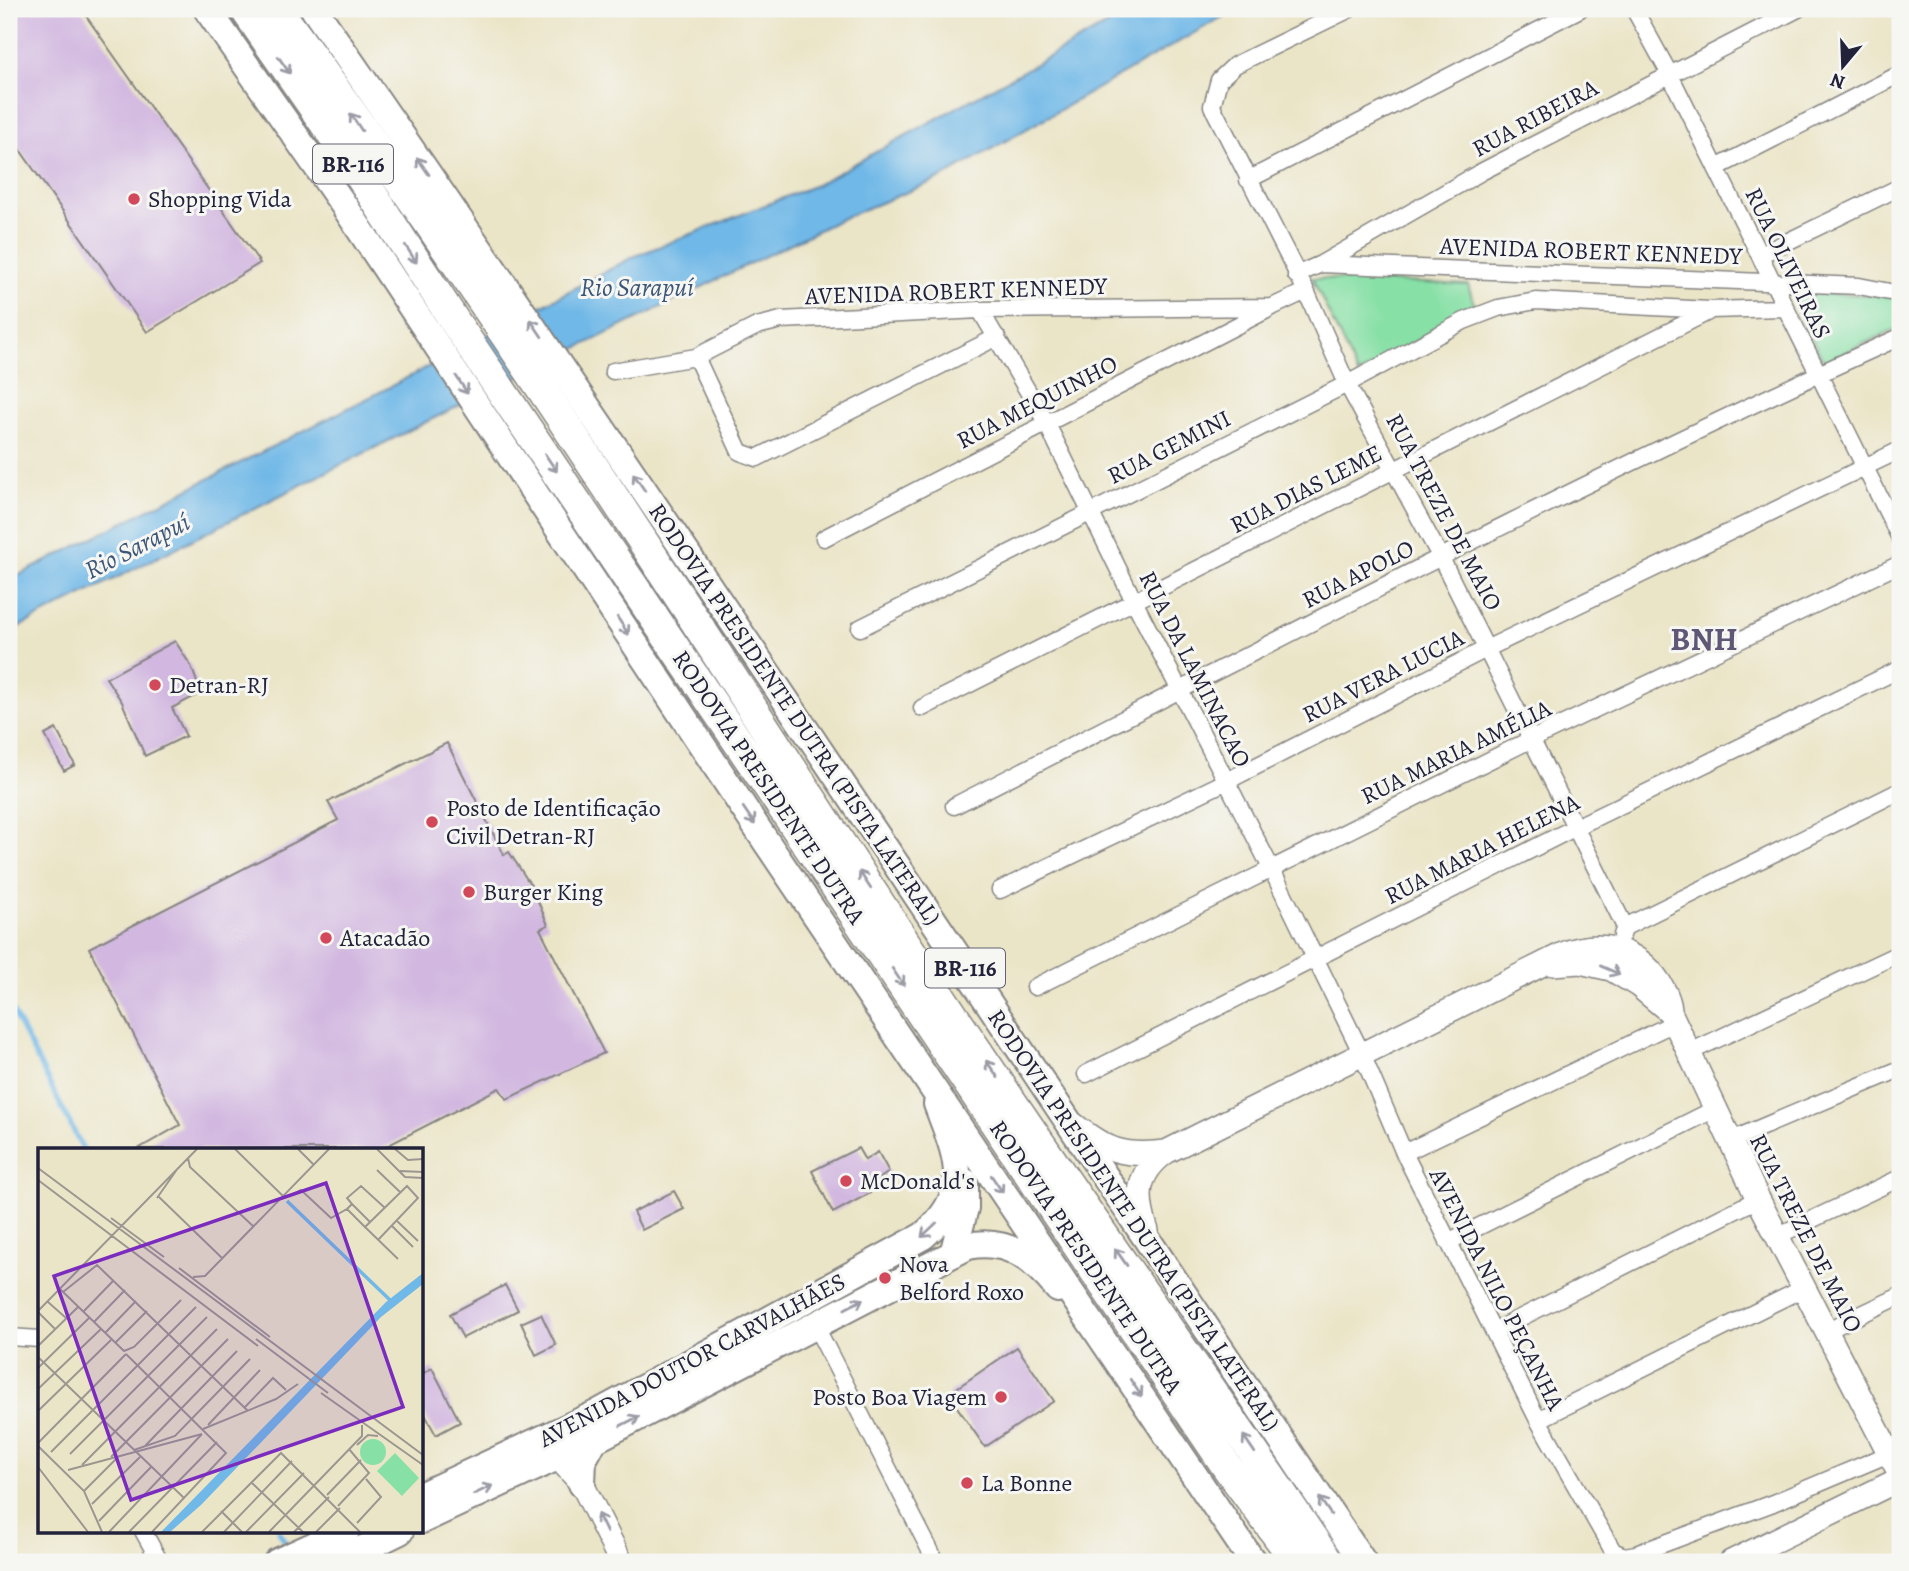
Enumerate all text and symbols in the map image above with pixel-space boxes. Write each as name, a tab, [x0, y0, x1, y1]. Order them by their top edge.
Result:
north arrow	[1808, 32, 1878, 102]
one-way arrow	[277, 55, 292, 74]
text: N	[1827, 67, 1849, 96]
street label: RUA RIBEIRA	[1466, 71, 1604, 165]
one-way arrow	[349, 113, 364, 132]
road number: BR-116	[313, 144, 393, 183]
one-way arrow	[416, 157, 430, 177]
street label: RUA OLIVEIRAS	[1737, 182, 1839, 344]
place label: Shopping Vida	[148, 183, 293, 215]
marker: Shopping Vida	[126, 191, 142, 207]
street label: AVENIDA ROBERT KENNEDY	[1438, 230, 1744, 272]
one-way arrow	[404, 244, 418, 263]
water label: Rio Sarapuí	[580, 270, 695, 305]
street label: AVENIDA ROBERT KENNEDY	[803, 270, 1109, 312]
one-way arrow	[529, 319, 543, 338]
street label: RUA MEQUINHO	[951, 348, 1123, 456]
one-way arrow	[455, 374, 469, 394]
street label: RUA GEMINI	[1102, 402, 1236, 492]
street label: RUA TREZE DE MAIO	[1378, 408, 1510, 616]
street label: RUA DIAS LEME	[1225, 437, 1387, 541]
one-way arrow	[544, 453, 559, 472]
one-way arrow	[632, 473, 646, 492]
street label: RODOVIA PRESIDENTE DUTRA (PISTA LATERAL)	[643, 498, 947, 930]
water label: Rio Sarapuí	[78, 504, 197, 587]
street label: RUA APOLO	[1297, 532, 1419, 616]
street label: RUA DA LAMINACAO	[1132, 565, 1258, 773]
one-way arrow	[616, 616, 630, 636]
district label: BNH	[1670, 617, 1738, 661]
street label: RUA VERA LUCIA	[1297, 621, 1470, 731]
street label: RODOVIA PRESIDENTE DUTRA	[666, 645, 872, 929]
place label: Detran-RJ	[169, 669, 269, 701]
marker: Detran-RJ	[147, 677, 163, 693]
street label: RUA MARIA AMÉLIA	[1356, 692, 1557, 812]
street label: RUA MARIA HELENA	[1379, 786, 1586, 912]
place label: Posto de Identificação Civil Detran-RJ	[446, 792, 661, 852]
one-way arrow	[741, 806, 756, 825]
marker: Posto de Identificação Civil Detran-RJ	[424, 814, 440, 830]
one-way arrow	[858, 871, 873, 890]
place label: Burger King	[483, 876, 603, 908]
marker: Burger King	[461, 884, 477, 900]
place label: Atacadão	[339, 922, 430, 954]
marker: Atacadão	[318, 930, 334, 946]
road number: BR-116	[925, 948, 1005, 987]
one-way arrow	[1599, 964, 1620, 977]
one-way arrow	[891, 966, 905, 986]
street label: RODOVIA PRESIDENTE DUTRA (PISTA LATERAL)	[982, 1004, 1286, 1436]
one-way arrow	[985, 1060, 999, 1080]
street label: RODOVIA PRESIDENTE DUTRA	[983, 1115, 1189, 1399]
street label: RUA TREZE DE MAIO	[1742, 1128, 1870, 1338]
inset map	[38, 1148, 424, 1532]
street label: AVENIDA NILO PEÇANHA	[1422, 1162, 1572, 1416]
place label: McDonald's	[860, 1165, 975, 1197]
marker: McDonald's	[838, 1173, 854, 1189]
one-way arrow	[990, 1174, 1004, 1194]
one-way arrow	[920, 1222, 937, 1239]
place label: Nova Belford Roxo	[899, 1248, 1024, 1308]
one-way arrow	[1114, 1248, 1128, 1267]
street label: AVENIDA DOUTOR CARVALHÃES	[532, 1265, 851, 1455]
marker: Nova Belford Roxo	[877, 1270, 893, 1286]
one-way arrow	[843, 1297, 864, 1311]
one-way arrow	[1129, 1378, 1143, 1397]
place label: Posto Boa Viagem	[812, 1381, 987, 1413]
marker: Posto Boa Viagem	[993, 1389, 1009, 1405]
one-way arrow	[619, 1413, 640, 1427]
one-way arrow	[1242, 1435, 1256, 1455]
place label: La Bonne	[981, 1467, 1072, 1499]
marker: La Bonne	[959, 1475, 975, 1491]
one-way arrow	[472, 1483, 493, 1497]
one-way arrow	[1318, 1496, 1332, 1516]
one-way arrow	[594, 1513, 608, 1534]

